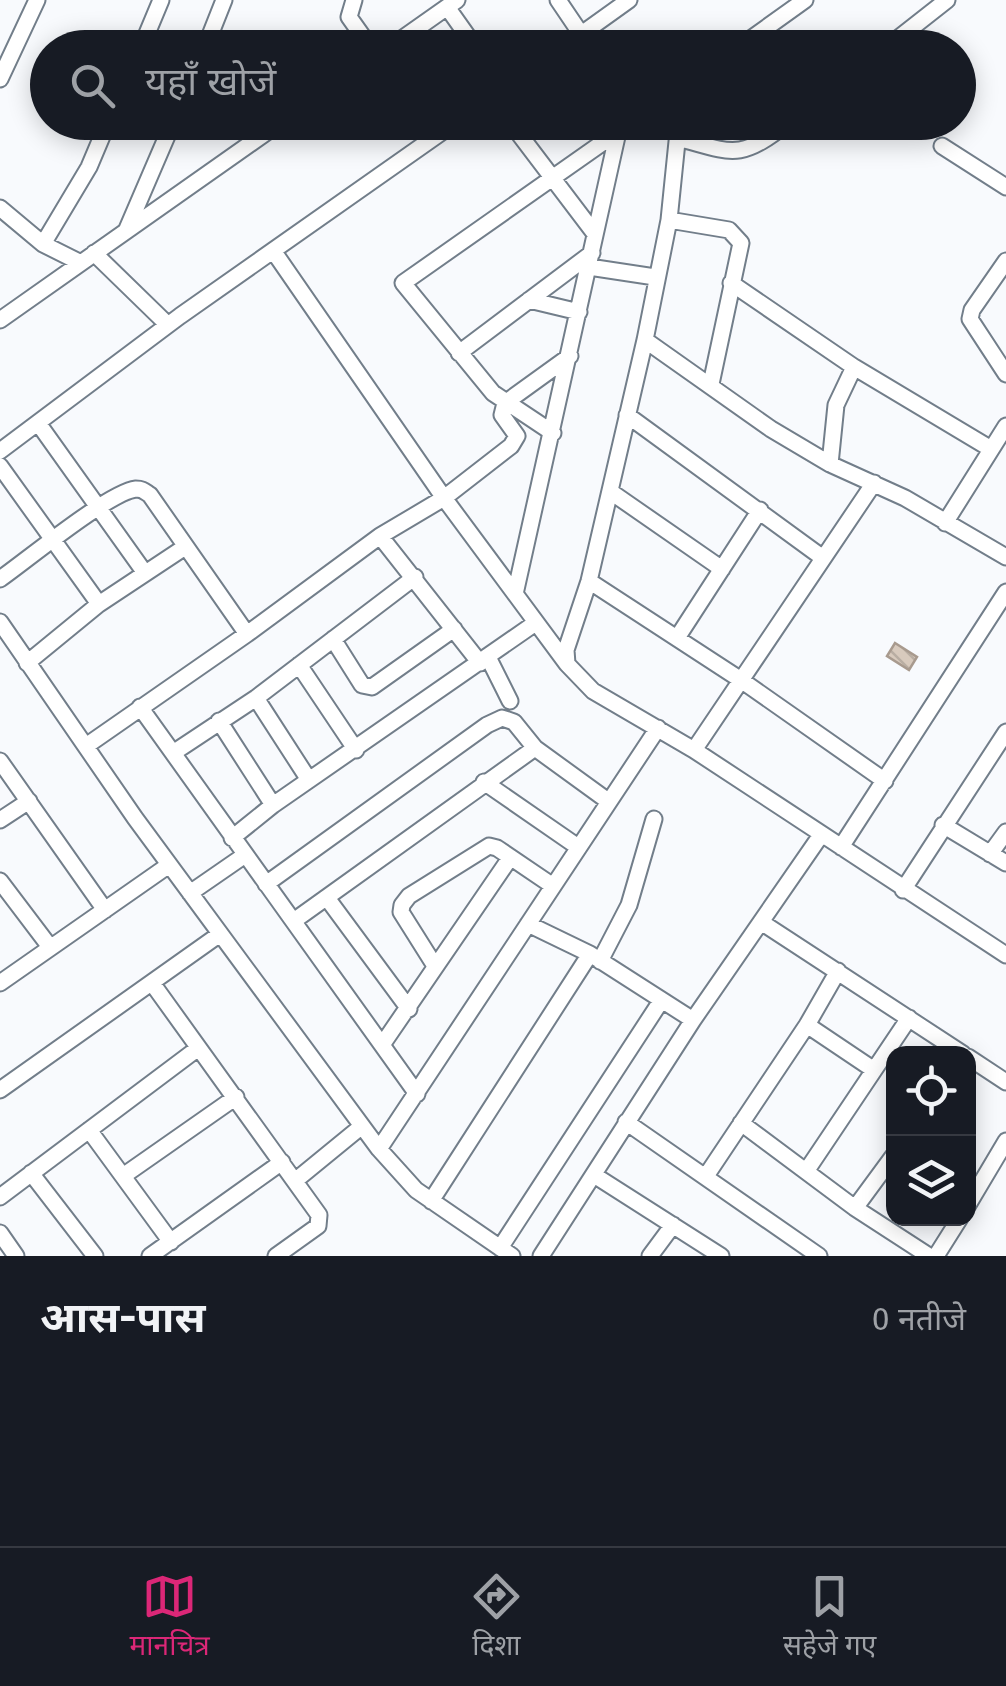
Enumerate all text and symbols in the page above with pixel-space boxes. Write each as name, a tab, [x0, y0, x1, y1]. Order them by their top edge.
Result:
search box	[30, 30, 976, 140]
icon: search	[65, 58, 120, 113]
text: यहाँ खोजें	[145, 59, 276, 105]
map controls	[886, 1046, 976, 1226]
button: locate	[886, 1046, 976, 1136]
button: layers	[886, 1136, 976, 1226]
text: आस-पास	[40, 1293, 205, 1343]
text: 0 नतीजे	[872, 1300, 966, 1338]
tab: मानचित्र	[130, 1569, 210, 1666]
tab: दिशा	[469, 1569, 524, 1666]
tab: सहेजे गए	[783, 1569, 876, 1666]

